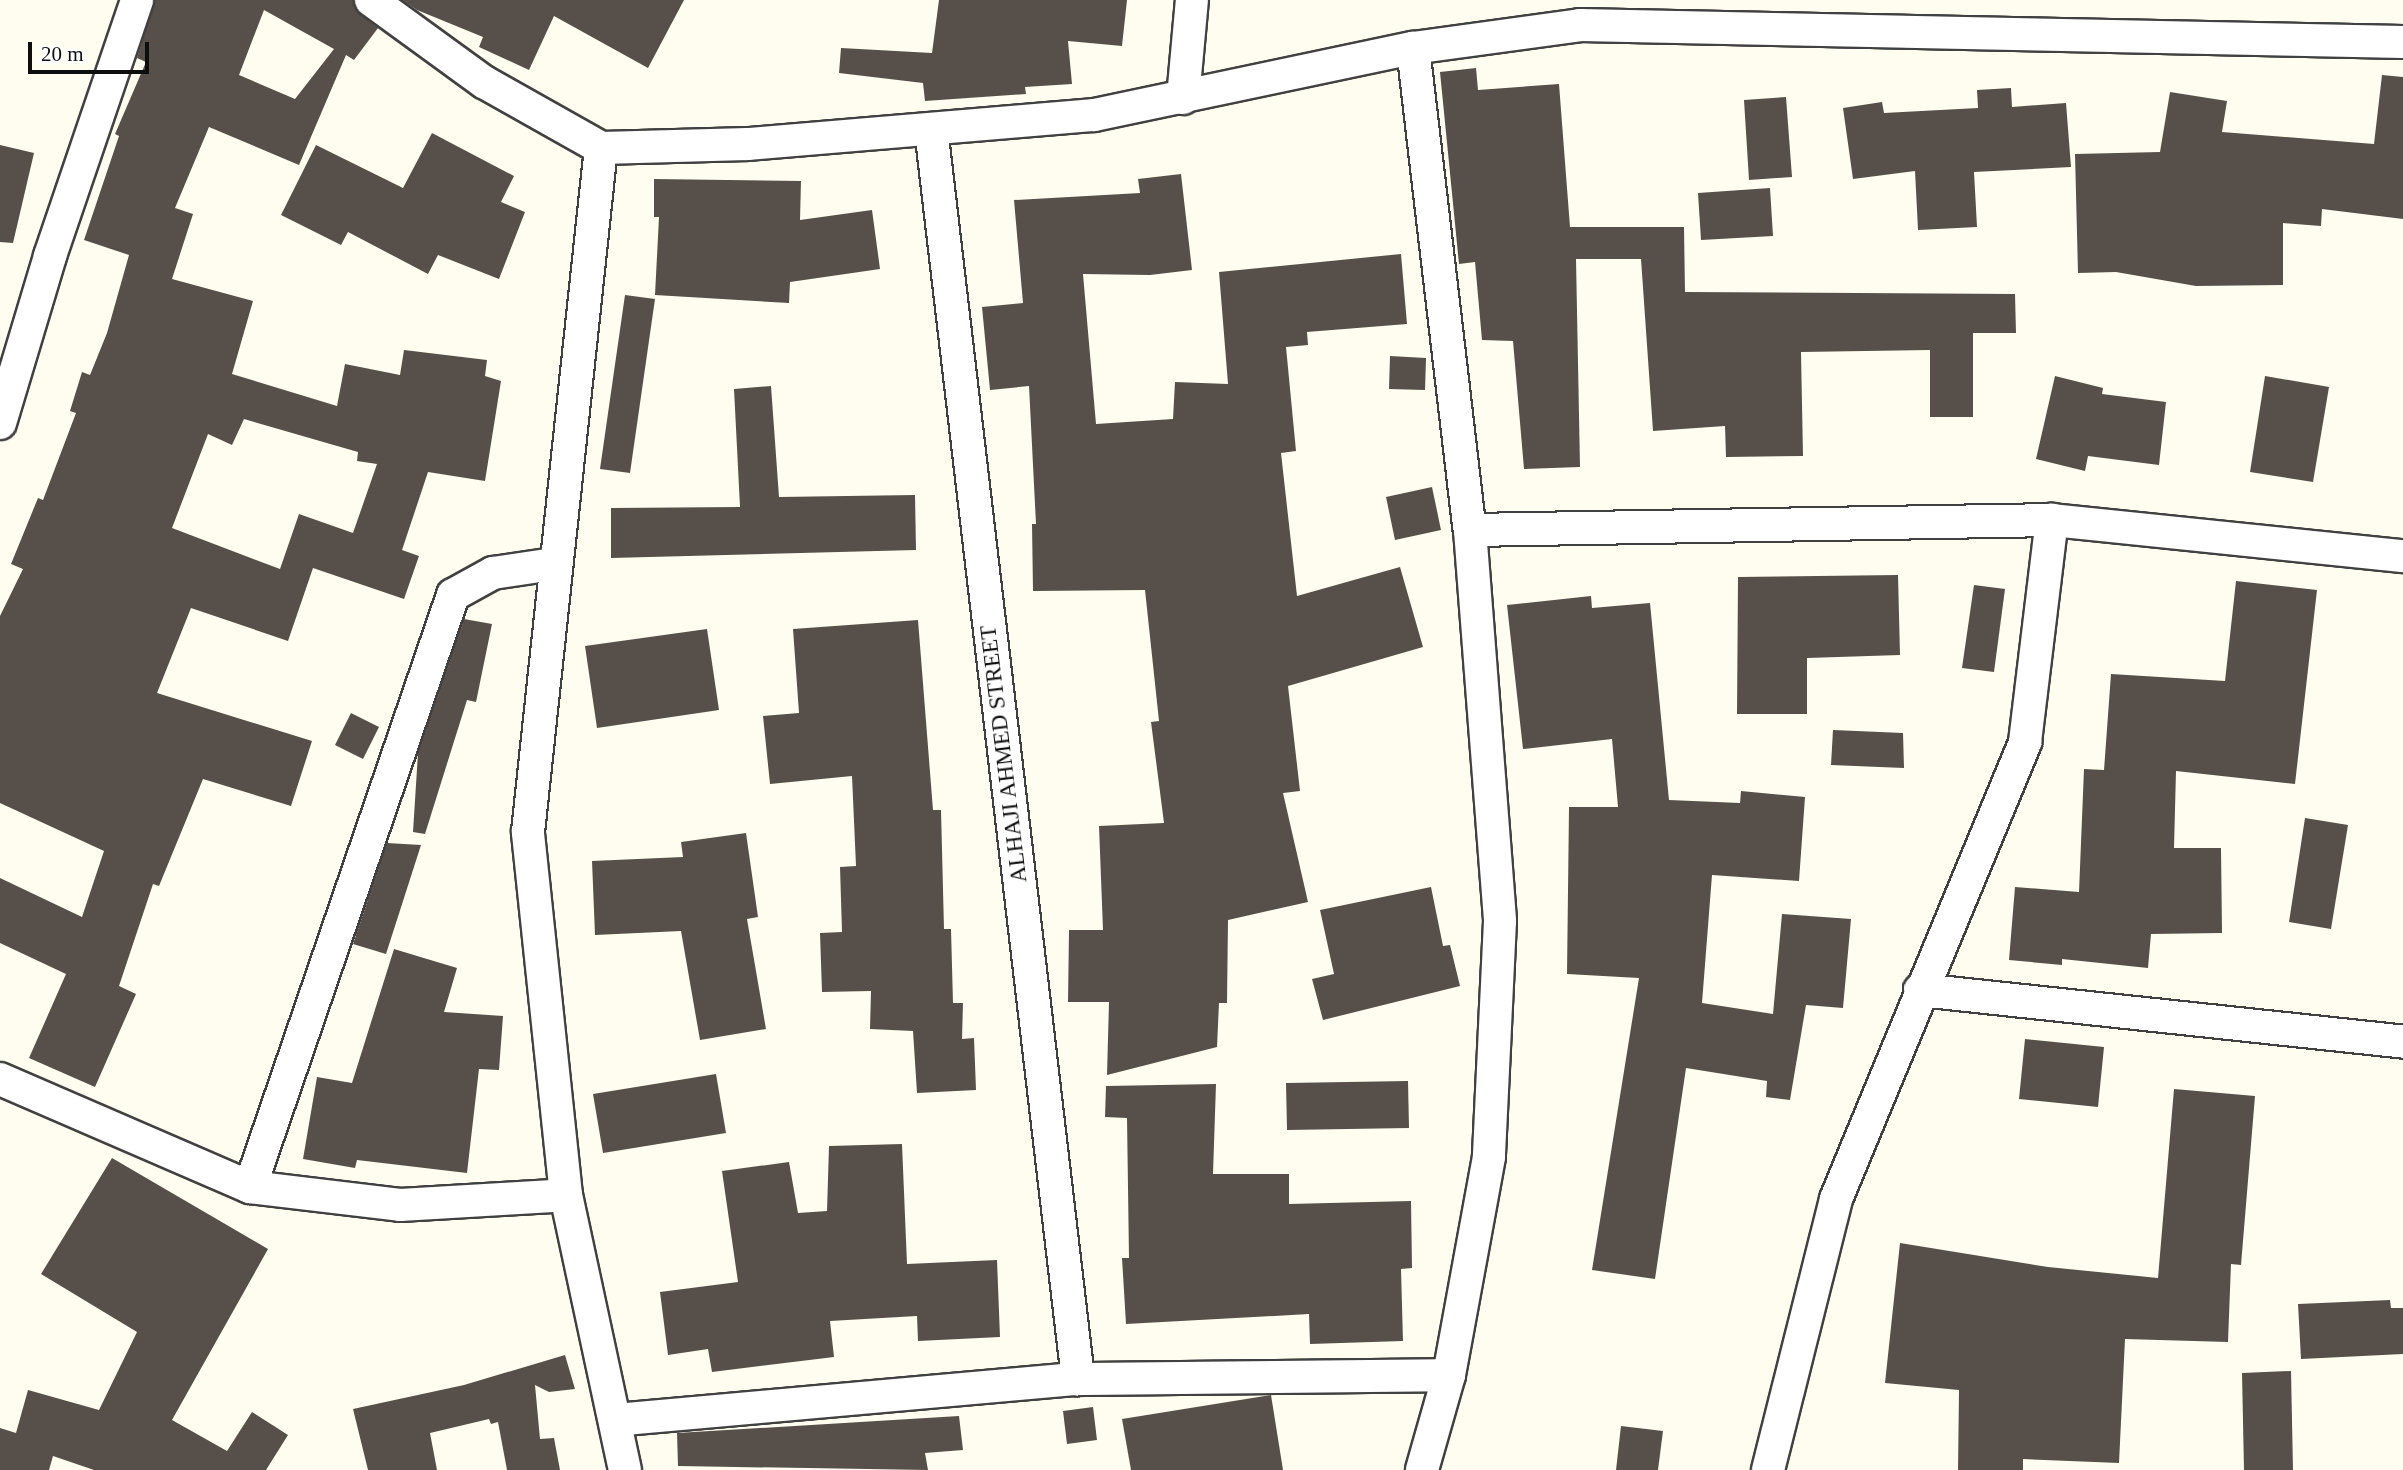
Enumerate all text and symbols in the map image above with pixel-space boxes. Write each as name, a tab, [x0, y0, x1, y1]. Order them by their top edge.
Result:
scale bar	[32, 28, 152, 72]
text: 20 m	[41, 42, 84, 66]
street label: ALHAJI AHMED STREET	[974, 623, 1034, 885]

